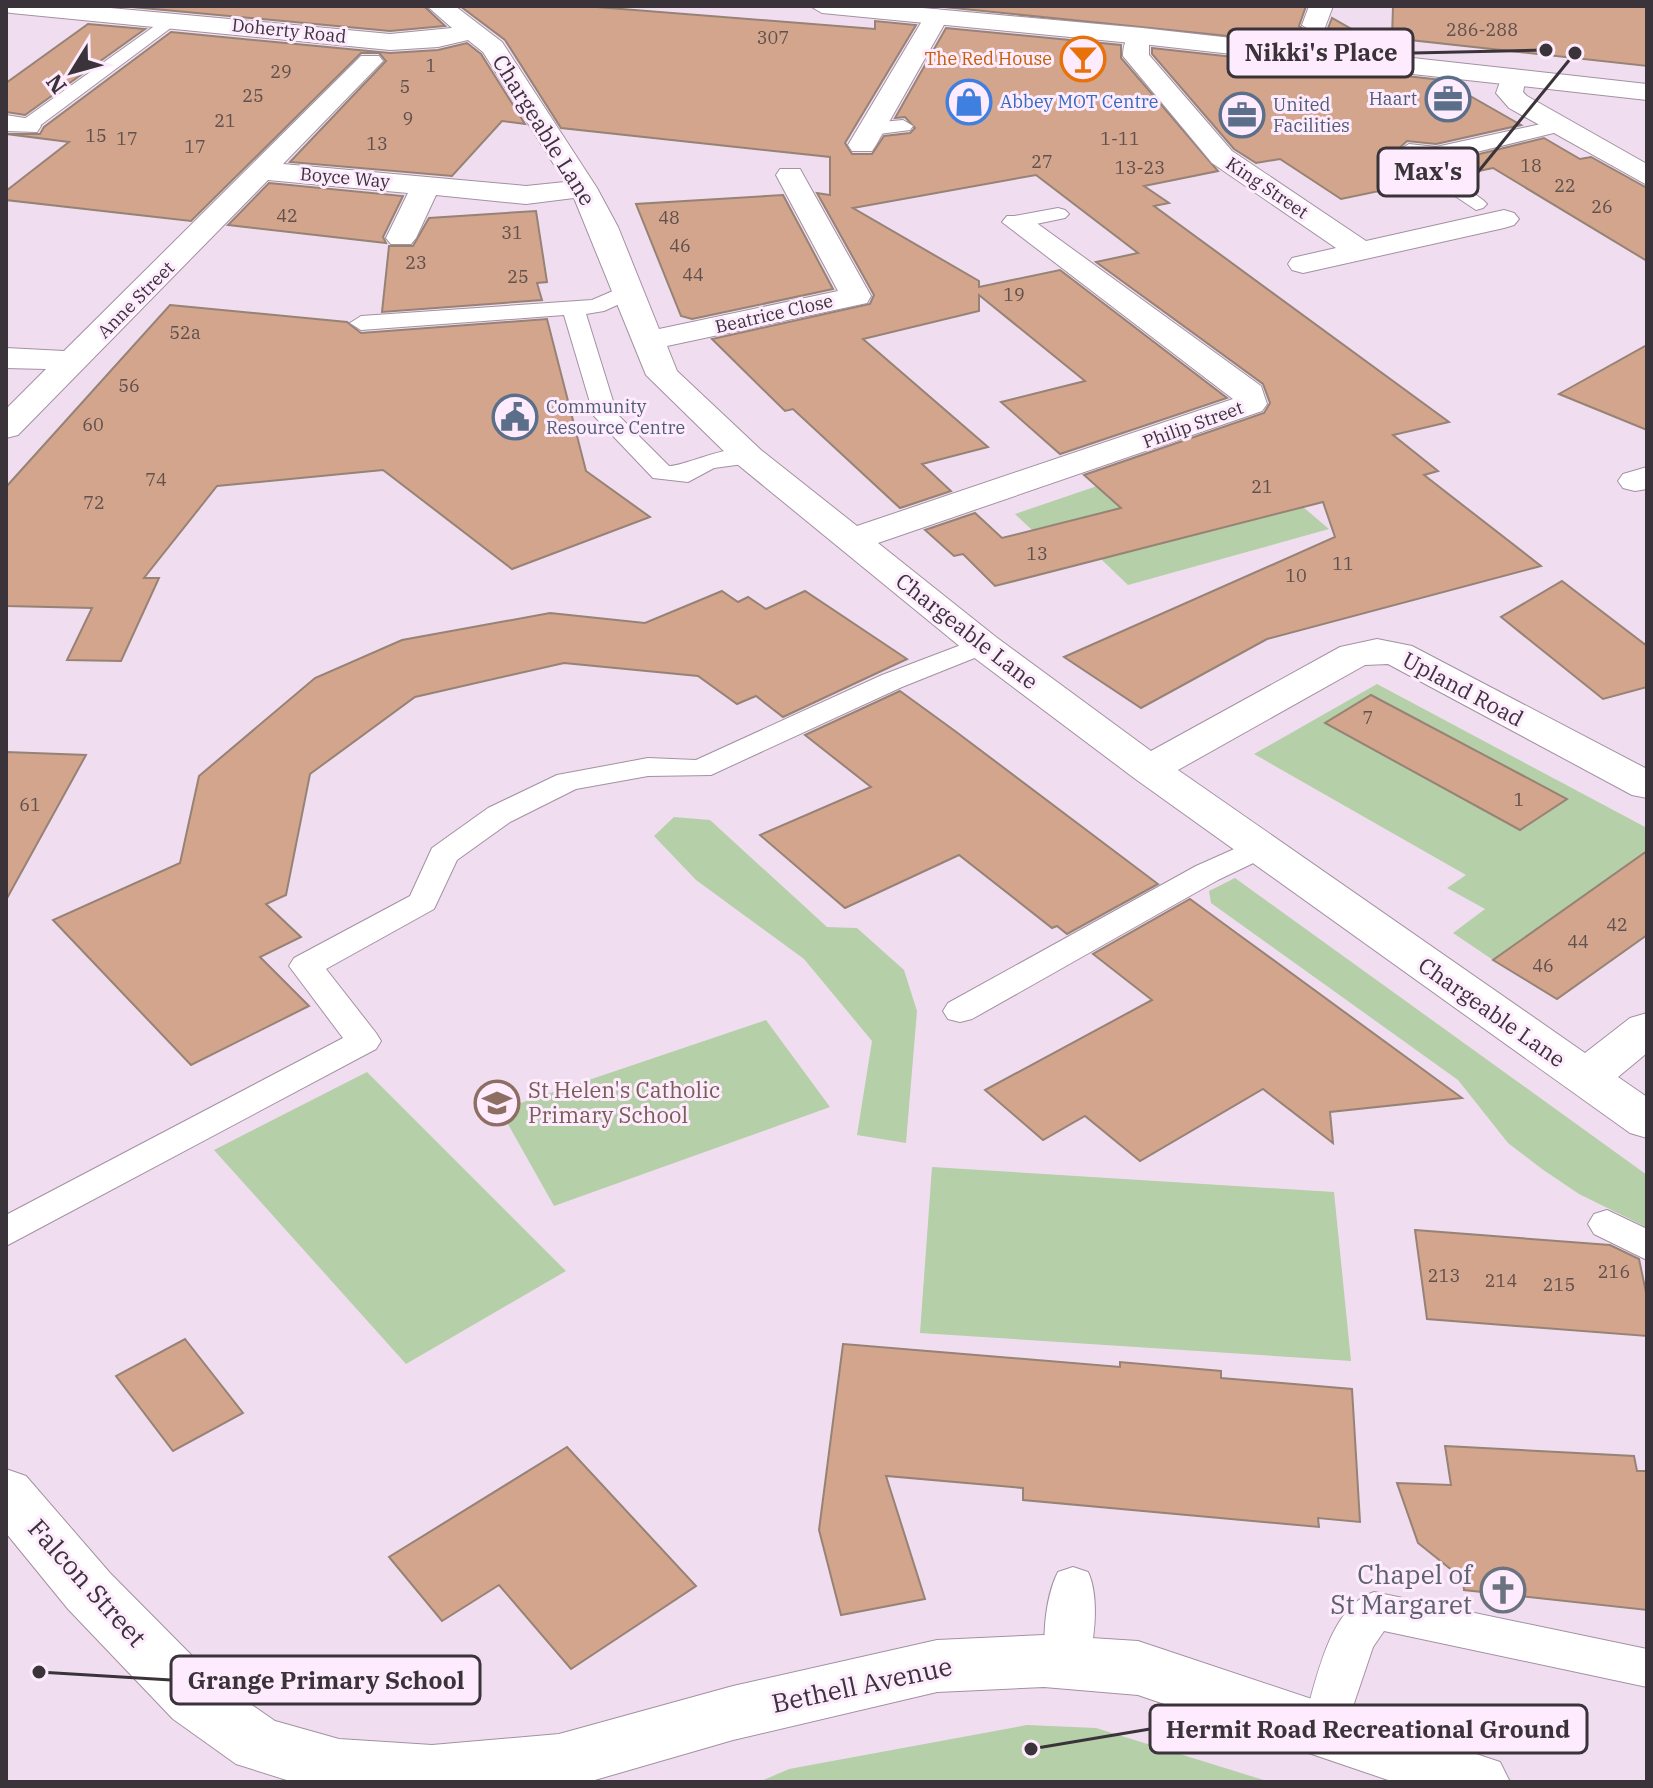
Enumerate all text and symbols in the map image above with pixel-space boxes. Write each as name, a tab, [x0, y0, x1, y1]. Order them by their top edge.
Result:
street label: Doherty Road	[231, 13, 347, 48]
house number: 286-288	[1446, 18, 1518, 41]
house number: 307	[757, 26, 789, 49]
callout: Nikki's Place	[1228, 29, 1413, 77]
north arrow	[32, 32, 112, 112]
bar icon: The Red House	[1059, 35, 1107, 83]
text: Nikki's Place	[1244, 36, 1398, 68]
place label: The Red House	[925, 47, 1052, 70]
street label: Chargeable Lane	[486, 49, 603, 211]
house number: 1	[426, 54, 436, 77]
house number: 29	[270, 60, 292, 83]
text: N	[39, 69, 72, 100]
house number: 5	[400, 75, 410, 98]
office icon: Haart	[1424, 75, 1472, 123]
shop icon: Abbey MOT Centre	[945, 78, 993, 126]
house number: 25	[242, 84, 264, 107]
place label: Haart	[1369, 87, 1417, 110]
place label: Abbey MOT Centre	[1000, 90, 1158, 113]
office icon: United Facilities	[1218, 91, 1266, 139]
place label: United Facilities	[1273, 93, 1350, 137]
house number: 9	[403, 107, 413, 130]
house number: 21	[214, 109, 236, 132]
house number: 15	[85, 124, 107, 147]
house number: 17	[116, 127, 138, 150]
house number: 1-11	[1100, 127, 1140, 150]
house number: 13	[366, 132, 388, 155]
house number: 17	[184, 135, 206, 158]
callout: Max's	[1378, 148, 1478, 196]
house number: 27	[1031, 150, 1053, 173]
street label: King Street	[1222, 152, 1313, 224]
house number: 18	[1520, 154, 1542, 177]
text: Max's	[1394, 155, 1462, 187]
house number: 13-23	[1115, 156, 1165, 179]
street label: Boyce Way	[299, 162, 391, 193]
house number: 22	[1554, 174, 1576, 197]
house number: 26	[1591, 195, 1613, 218]
house number: 42	[276, 204, 298, 227]
house number: 48	[658, 206, 680, 229]
house number: 31	[501, 221, 523, 244]
house number: 46	[669, 234, 691, 257]
house number: 23	[405, 251, 427, 274]
street label: Anne Street	[92, 256, 179, 343]
house number: 44	[682, 263, 704, 286]
house number: 25	[507, 265, 529, 288]
house number: 19	[1003, 283, 1025, 306]
street label: Beatrice Close	[713, 289, 835, 338]
house number: 52a	[169, 321, 201, 344]
house number: 56	[118, 374, 140, 397]
public building icon: Community Resource Centre	[491, 393, 539, 441]
place label: Community Resource Centre	[546, 395, 685, 439]
street label: Philip Street	[1140, 396, 1246, 453]
house number: 60	[82, 413, 104, 436]
house number: 74	[145, 468, 167, 491]
house number: 21	[1251, 475, 1273, 498]
house number: 72	[83, 491, 105, 514]
house number: 13	[1026, 542, 1048, 565]
house number: 11	[1332, 552, 1354, 575]
house number: 10	[1285, 564, 1307, 587]
street label: Chargeable Lane	[890, 566, 1044, 695]
street label: Upland Road	[1398, 644, 1529, 733]
house number: 7	[1363, 706, 1373, 729]
house number: 1	[1514, 788, 1524, 811]
house number: 61	[19, 793, 41, 816]
house number: 42	[1606, 913, 1628, 936]
house number: 44	[1567, 930, 1589, 953]
street label: Chargeable Lane	[1413, 950, 1571, 1073]
house number: 46	[1532, 954, 1554, 977]
place label: St Helen's Catholic Primary School	[528, 1075, 720, 1129]
school or university icon: St Helen's Catholic Primary School	[473, 1079, 521, 1127]
house number: 216	[1598, 1260, 1630, 1283]
house number: 213	[1428, 1264, 1460, 1287]
house number: 214	[1485, 1269, 1517, 1292]
house number: 215	[1543, 1273, 1575, 1296]
street label: Falcon Street	[21, 1511, 154, 1653]
place label: Chapel of St Margaret	[1330, 1557, 1474, 1621]
church icon: Chapel of St Margaret	[1479, 1566, 1527, 1614]
street label: Bethell Avenue	[768, 1648, 955, 1720]
callout: Grange Primary School	[171, 1656, 480, 1704]
text: Grange Primary School	[187, 1664, 465, 1696]
callout: Hermit Road Recreational Ground	[1150, 1705, 1587, 1753]
text: Hermit Road Recreational Ground	[1166, 1713, 1570, 1745]

